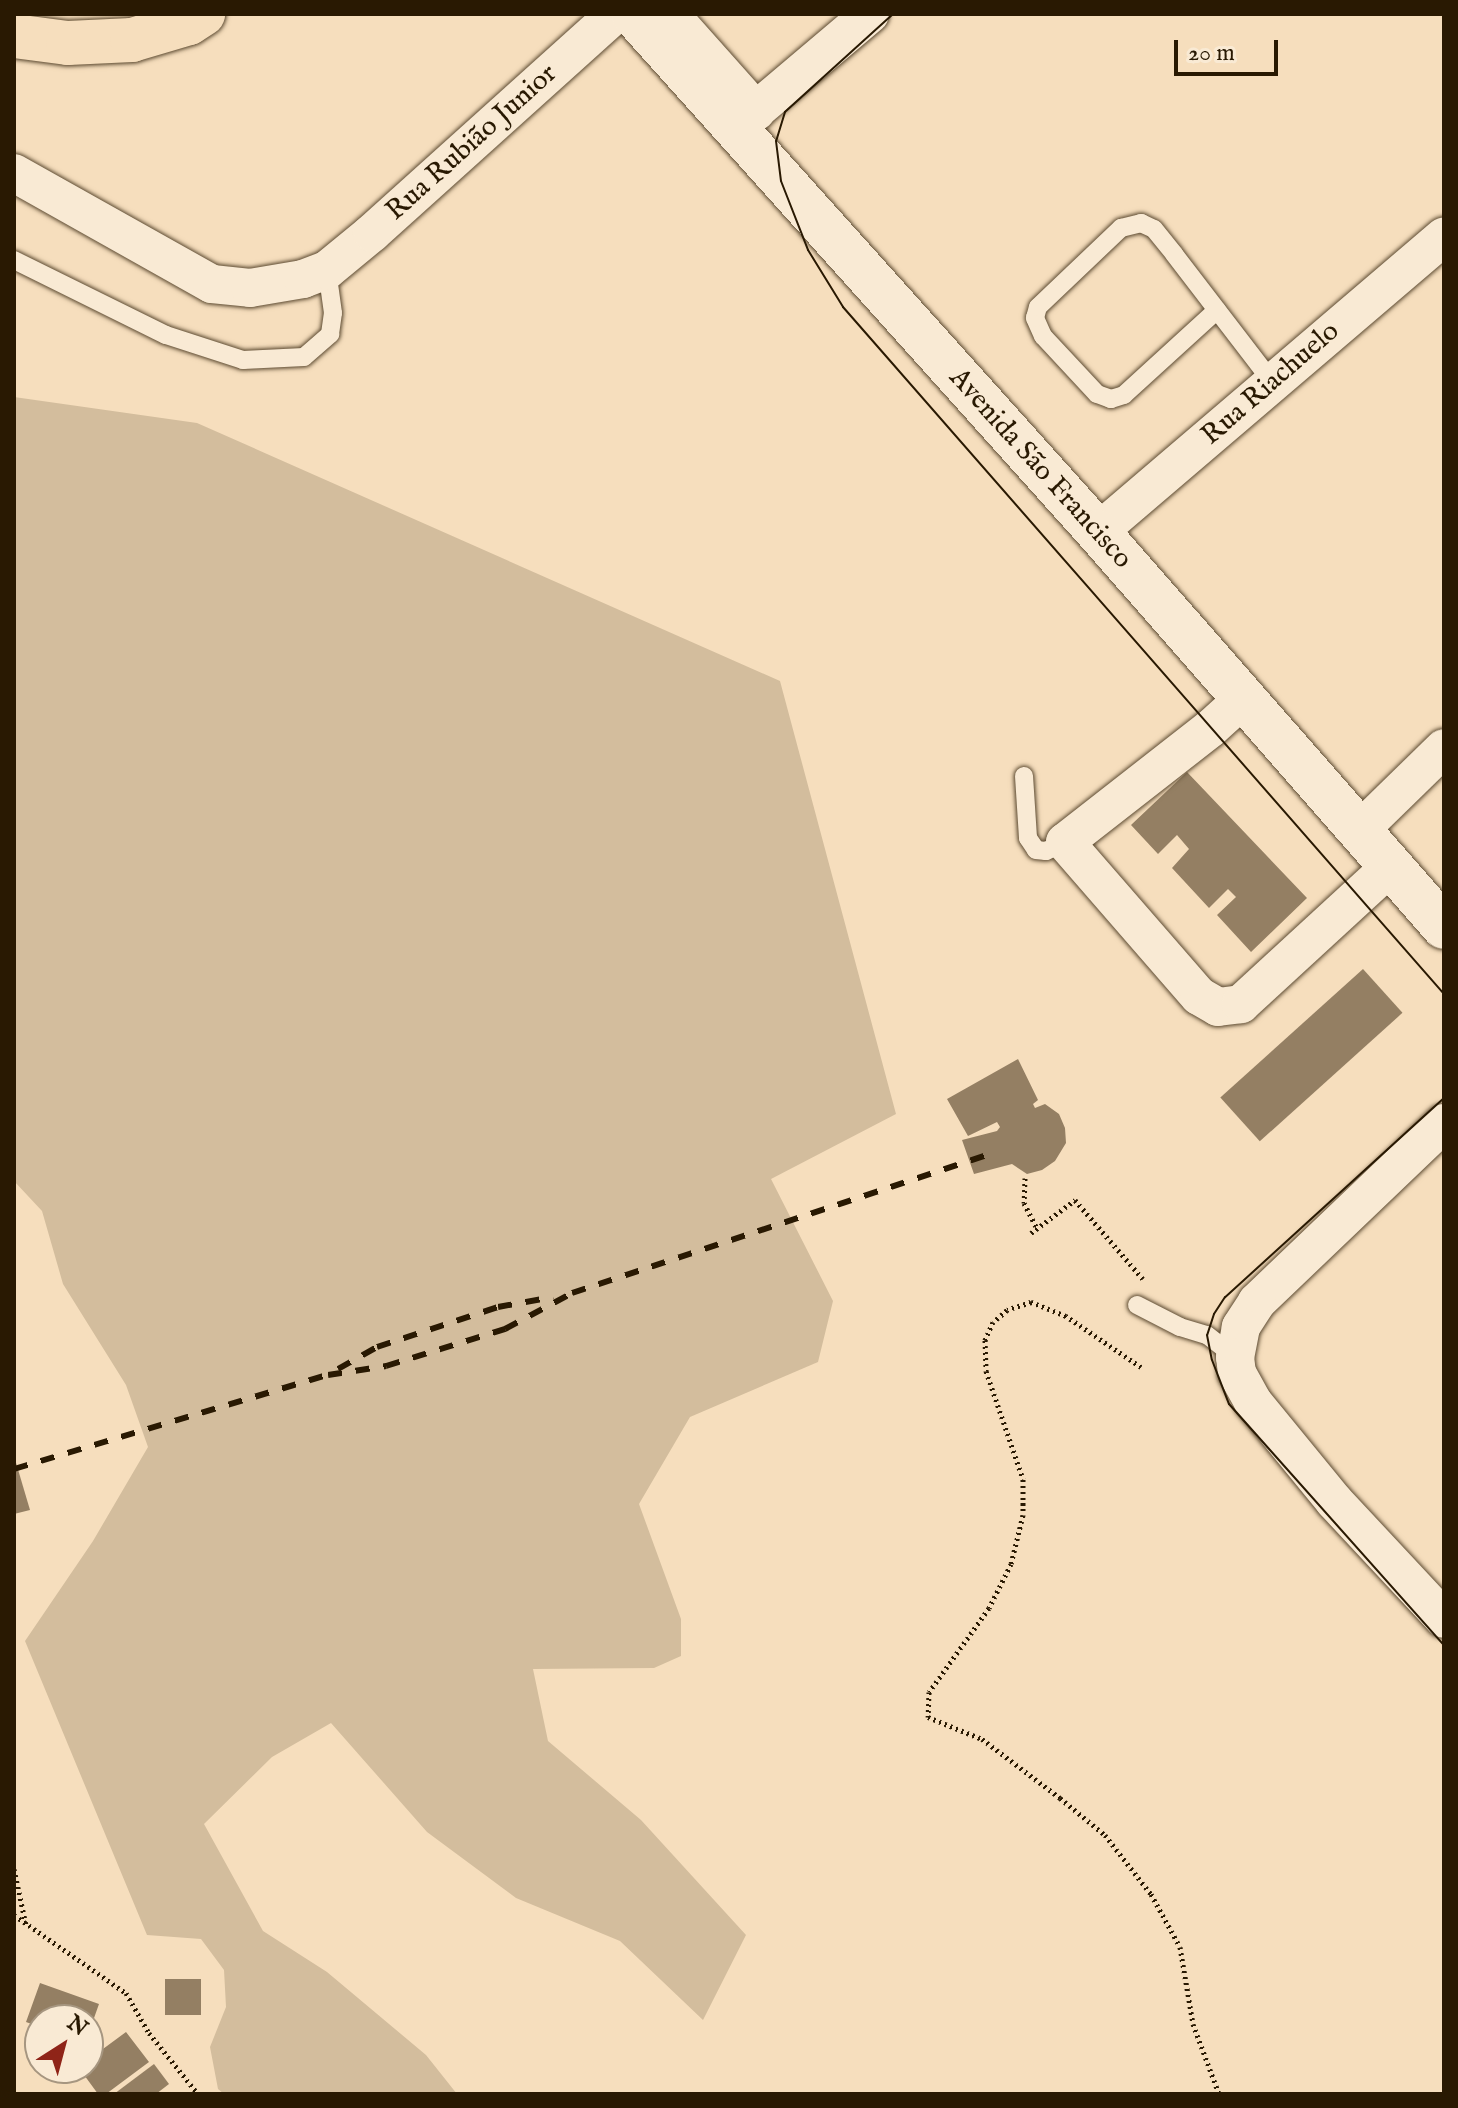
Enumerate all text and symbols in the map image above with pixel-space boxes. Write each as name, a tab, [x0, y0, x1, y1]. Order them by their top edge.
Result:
scale bar	[1178, 24, 1282, 74]
text: 20 m	[1188, 38, 1235, 69]
street label: Rua Rubião Junior	[380, 58, 564, 228]
street label: Rua Riachuelo	[1195, 315, 1347, 453]
street label: Avenida São Francisco	[941, 362, 1139, 576]
north arrow	[24, 2004, 104, 2084]
text: N	[61, 2009, 93, 2043]

